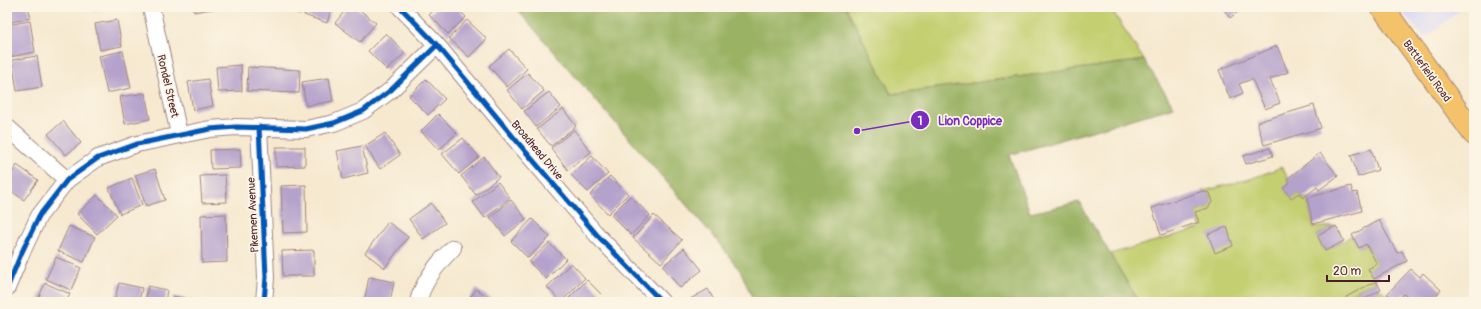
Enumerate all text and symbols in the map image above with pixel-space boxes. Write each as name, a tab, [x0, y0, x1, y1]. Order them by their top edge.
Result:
street label: Battlefield Road	[1400, 38, 1454, 104]
street label: Rondel Street	[154, 53, 182, 119]
callout: Lion Coppice	[910, 108, 1010, 132]
text: 1	[918, 114, 922, 129]
text: Lion Coppice	[938, 114, 1003, 129]
street label: Broadhead Drive	[508, 118, 566, 183]
street label: Pikemen Avenue	[245, 176, 261, 253]
scale bar	[1327, 257, 1389, 283]
text: 20 m	[1333, 264, 1362, 279]

